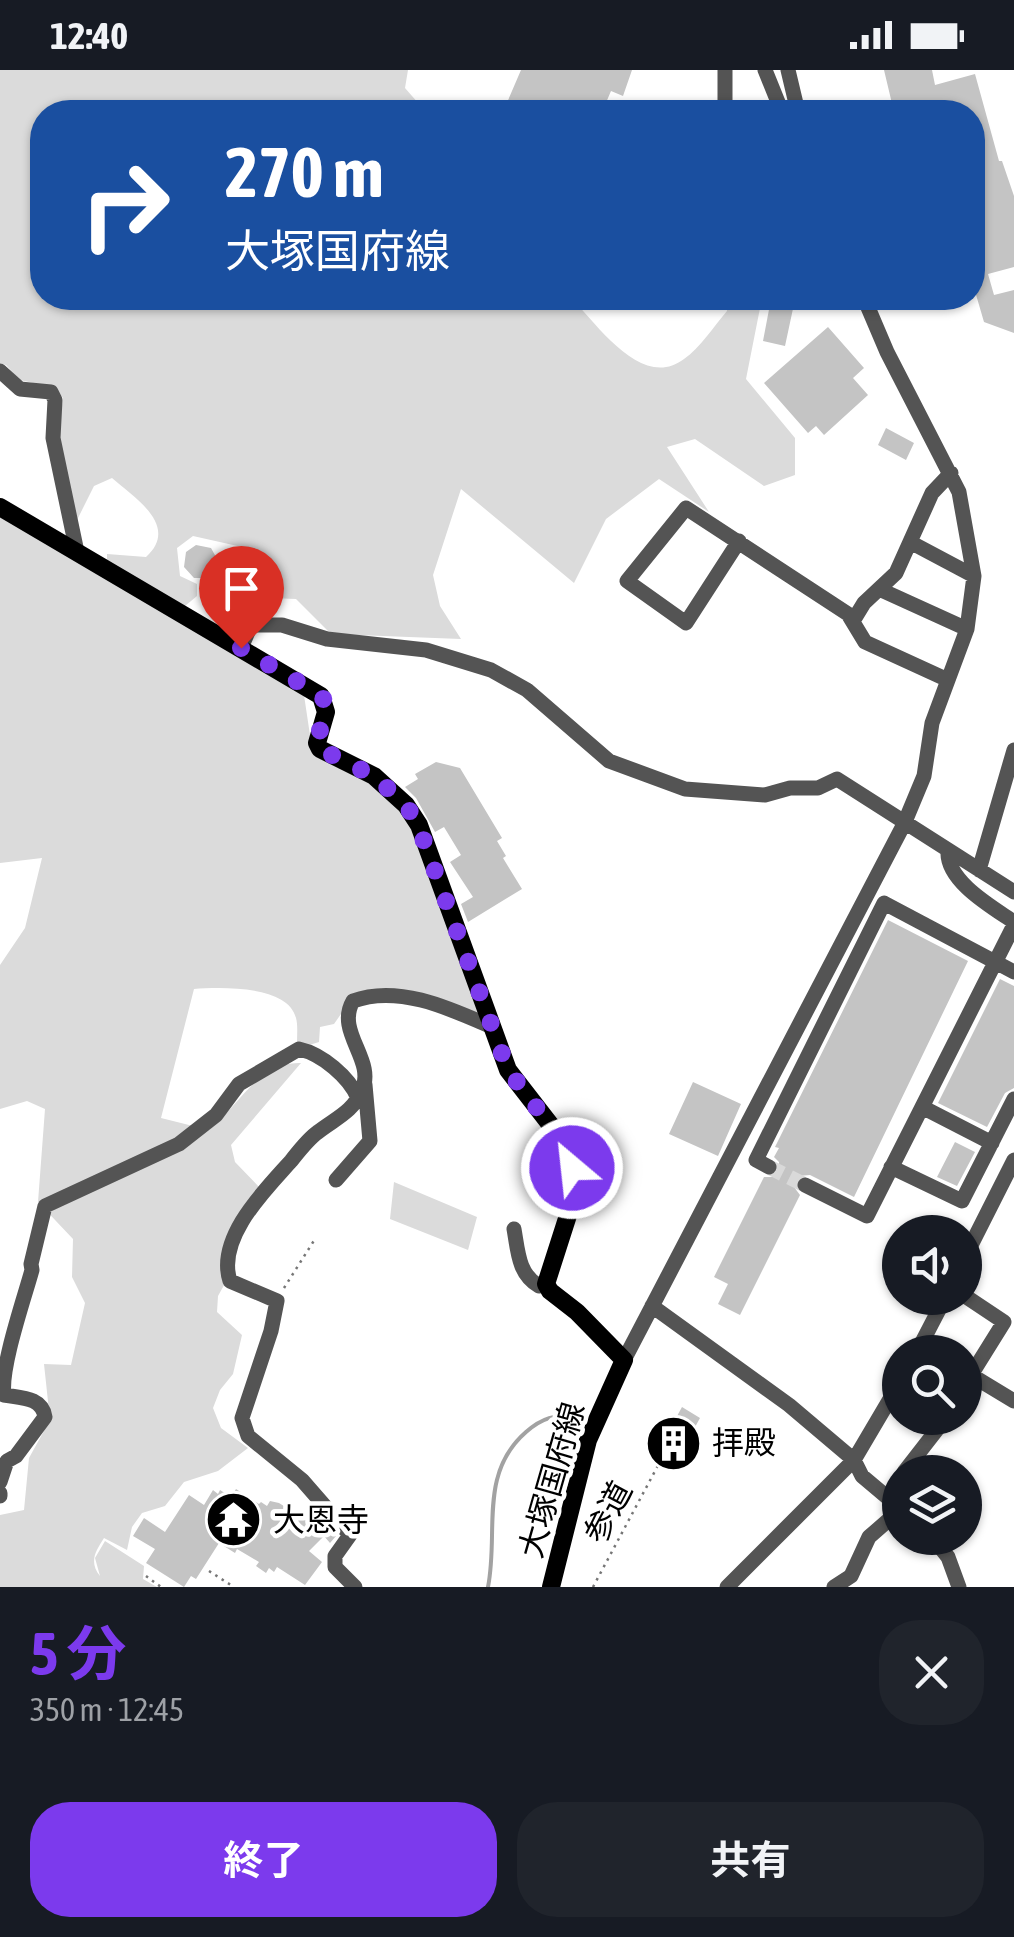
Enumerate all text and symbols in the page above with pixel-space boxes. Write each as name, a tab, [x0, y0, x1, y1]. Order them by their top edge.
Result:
text: 12:40	[50, 14, 128, 57]
text: 270 m	[225, 132, 384, 212]
icon: right	[60, 140, 190, 270]
text: 大塚国府線	[225, 225, 450, 277]
pin	[199, 546, 284, 649]
icon: arrive	[214, 561, 269, 616]
position arrow	[520, 1116, 624, 1220]
map controls	[882, 1215, 982, 1555]
button: sound	[882, 1215, 982, 1315]
button: search	[882, 1335, 982, 1435]
street label: 大塚国府線	[512, 1398, 591, 1562]
building icon: 拝殿	[643, 1413, 703, 1473]
place label: 拝殿	[712, 1424, 776, 1461]
button: layers	[882, 1455, 982, 1555]
street label: 参道	[576, 1475, 639, 1549]
temple icon: 大恩寺	[204, 1490, 264, 1550]
place label: 大恩寺	[273, 1501, 369, 1538]
text: 5 分	[30, 1619, 126, 1688]
button: close	[879, 1620, 984, 1725]
text: 350 m · 12:45	[30, 1691, 184, 1728]
button: 終了	[30, 1802, 497, 1917]
button: 共有	[517, 1802, 984, 1917]

